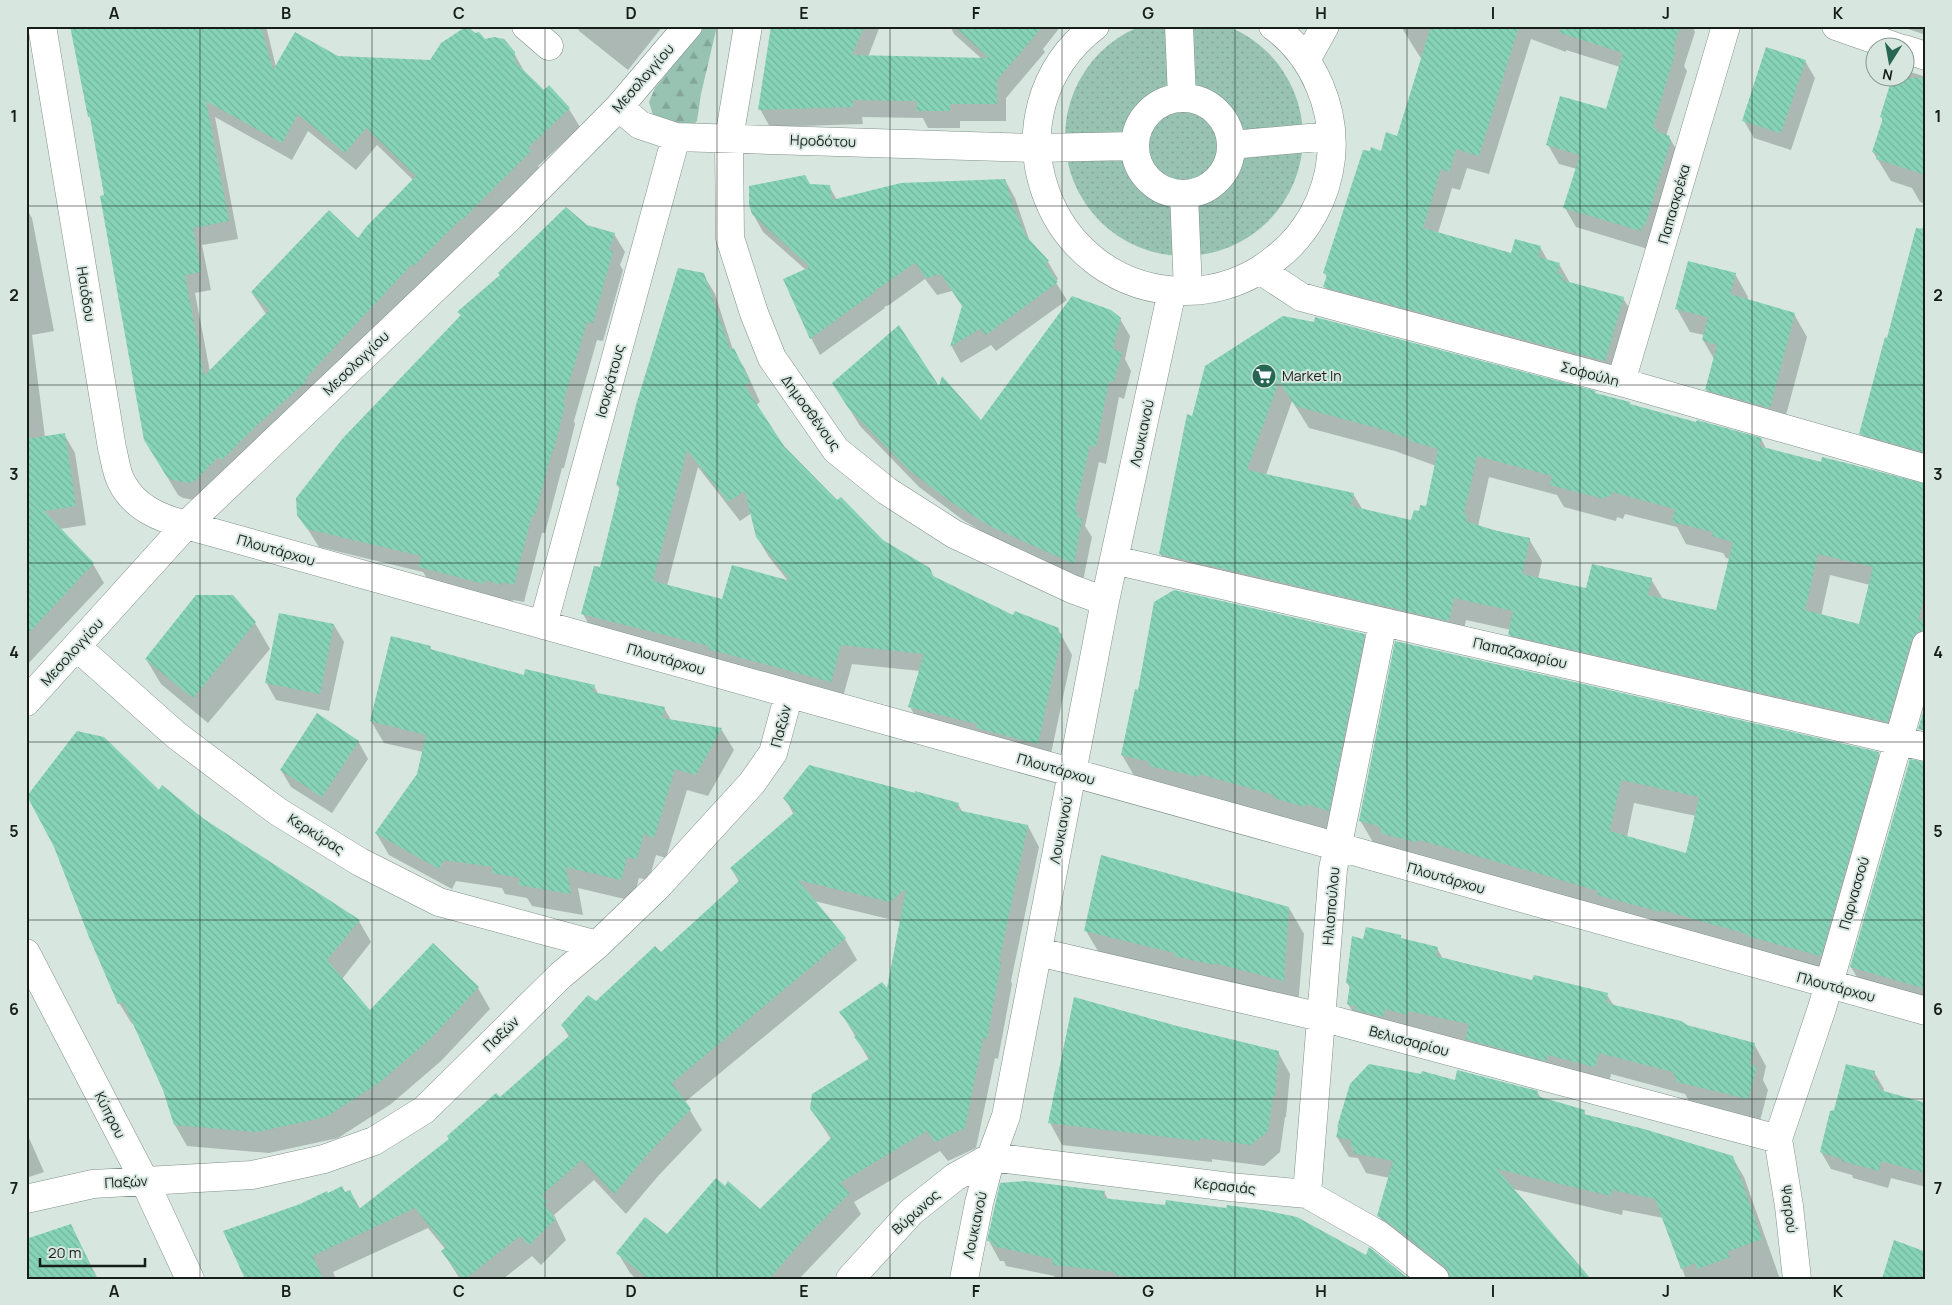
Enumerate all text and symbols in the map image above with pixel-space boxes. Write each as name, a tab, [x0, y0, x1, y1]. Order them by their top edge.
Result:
text: A	[109, 2, 120, 24]
text: B	[281, 2, 291, 24]
text: C	[453, 2, 465, 24]
text: D	[625, 2, 637, 24]
text: E	[799, 2, 809, 24]
text: F	[972, 2, 981, 24]
text: G	[1142, 2, 1154, 24]
text: H	[1315, 2, 1327, 24]
text: I	[1491, 2, 1495, 24]
text: J	[1662, 2, 1670, 24]
text: K	[1833, 2, 1844, 24]
north arrow	[1864, 38, 1914, 88]
street label: Μεσολογγίου	[607, 39, 678, 116]
text: N	[1881, 65, 1894, 86]
text: 1	[10, 105, 18, 127]
text: 1	[1934, 105, 1942, 127]
street label: Ηροδότου	[790, 130, 856, 151]
street label: Παπασκρέκα	[1653, 162, 1694, 246]
street label: Ησιόδου	[73, 265, 100, 323]
text: 2	[9, 284, 19, 306]
text: 2	[1933, 284, 1943, 306]
street label: Μεσολογγίου	[318, 326, 393, 399]
street label: Ισοκράτους	[591, 342, 628, 420]
street label: Σοφούλη	[1559, 357, 1621, 390]
supermarket icon: Market In	[1251, 363, 1277, 389]
place label: Market In	[1282, 366, 1342, 385]
street label: Δημοσθένους	[777, 371, 846, 455]
street label: Λουκιανού	[1125, 398, 1158, 468]
text: 3	[9, 463, 19, 485]
text: 3	[1933, 463, 1943, 485]
street label: Πλουτάρχου	[235, 529, 317, 570]
street label: Μεσολογγίου	[36, 614, 107, 690]
street label: Παπαζαχαρίου	[1471, 632, 1569, 673]
street label: Πλουτάρχου	[625, 638, 707, 679]
text: 4	[9, 641, 19, 663]
text: 4	[1933, 641, 1943, 663]
street label: Παξών	[766, 703, 795, 749]
street label: Πλουτάρχου	[1015, 748, 1097, 789]
street label: Λουκιανού	[1045, 795, 1076, 865]
street label: Κερκύρας	[284, 809, 348, 859]
text: 5	[9, 820, 19, 842]
text: 5	[1933, 820, 1943, 842]
street label: Παρνασσού	[1834, 854, 1873, 932]
street label: Πλουτάρχου	[1405, 857, 1487, 898]
street label: Ηλιοπούλου	[1318, 866, 1343, 946]
street label: Πλουτάρχου	[1795, 967, 1877, 1006]
text: 6	[9, 998, 19, 1020]
text: 6	[1933, 998, 1943, 1020]
street label: Παξών	[479, 1012, 523, 1055]
street label: Βελισσαρίου	[1367, 1021, 1451, 1060]
street label: Κύπρου	[91, 1088, 130, 1141]
street label: Παξών	[104, 1171, 148, 1192]
street label: Κερασιάς	[1193, 1173, 1257, 1198]
text: 7	[10, 1177, 18, 1199]
text: 7	[1934, 1177, 1942, 1199]
street label: Ψαrρού	[1777, 1184, 1802, 1234]
street label: Βύρωνος	[888, 1185, 944, 1238]
street label: Λουκιανού	[958, 1190, 991, 1260]
scale bar	[40, 1235, 145, 1267]
text: 20 m	[48, 1242, 81, 1263]
text: A	[109, 1280, 120, 1302]
text: B	[281, 1280, 291, 1302]
text: C	[453, 1280, 465, 1302]
text: D	[625, 1280, 637, 1302]
text: E	[799, 1280, 809, 1302]
text: F	[972, 1280, 981, 1302]
text: G	[1142, 1280, 1154, 1302]
text: H	[1315, 1280, 1327, 1302]
text: I	[1491, 1280, 1495, 1302]
text: J	[1662, 1280, 1670, 1302]
text: K	[1833, 1280, 1844, 1302]

